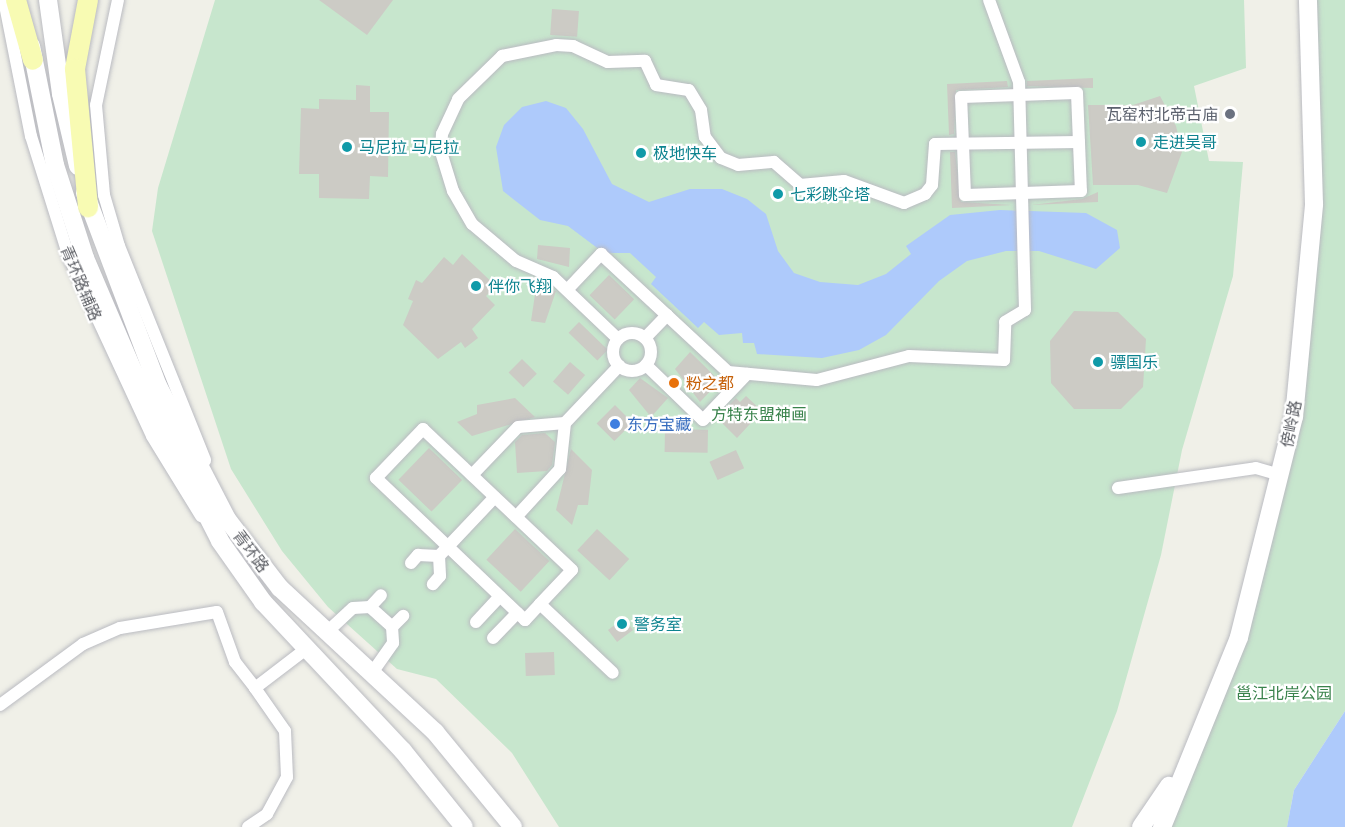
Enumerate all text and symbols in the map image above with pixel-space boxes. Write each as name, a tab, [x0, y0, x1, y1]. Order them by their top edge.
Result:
place label: 瓦窑村北帝古庙	[1106, 104, 1218, 124]
marker: 瓦窑村北帝古庙	[1223, 107, 1237, 121]
place label: 走进吴哥	[1153, 132, 1217, 152]
marker: 走进吴哥	[1134, 135, 1148, 149]
place label: 马尼拉 马尼拉	[359, 137, 459, 157]
marker: 马尼拉 马尼拉	[340, 140, 354, 154]
place label: 极地快车	[653, 143, 717, 163]
marker: 极地快车	[634, 146, 648, 160]
place label: 七彩跳伞塔	[790, 184, 870, 204]
marker: 七彩跳伞塔	[771, 187, 785, 201]
street label: 青环路辅路	[57, 242, 105, 324]
place label: 伴你飞翔	[488, 276, 552, 296]
marker: 伴你飞翔	[469, 279, 483, 293]
place label: 骠国乐	[1110, 352, 1158, 372]
marker: 骠国乐	[1091, 355, 1105, 369]
place label: 粉之都	[686, 373, 734, 393]
marker: 粉之都	[667, 376, 681, 390]
street label: 傍岭路	[1277, 399, 1305, 449]
park label: 方特东盟神画	[711, 404, 807, 424]
place label: 东方宝藏	[627, 414, 691, 434]
marker: 东方宝藏	[608, 417, 622, 431]
street label: 青环路	[229, 526, 273, 576]
place label: 警务室	[634, 614, 682, 634]
marker: 警务室	[615, 617, 629, 631]
park label: 邕江北岸公园	[1236, 683, 1332, 703]

